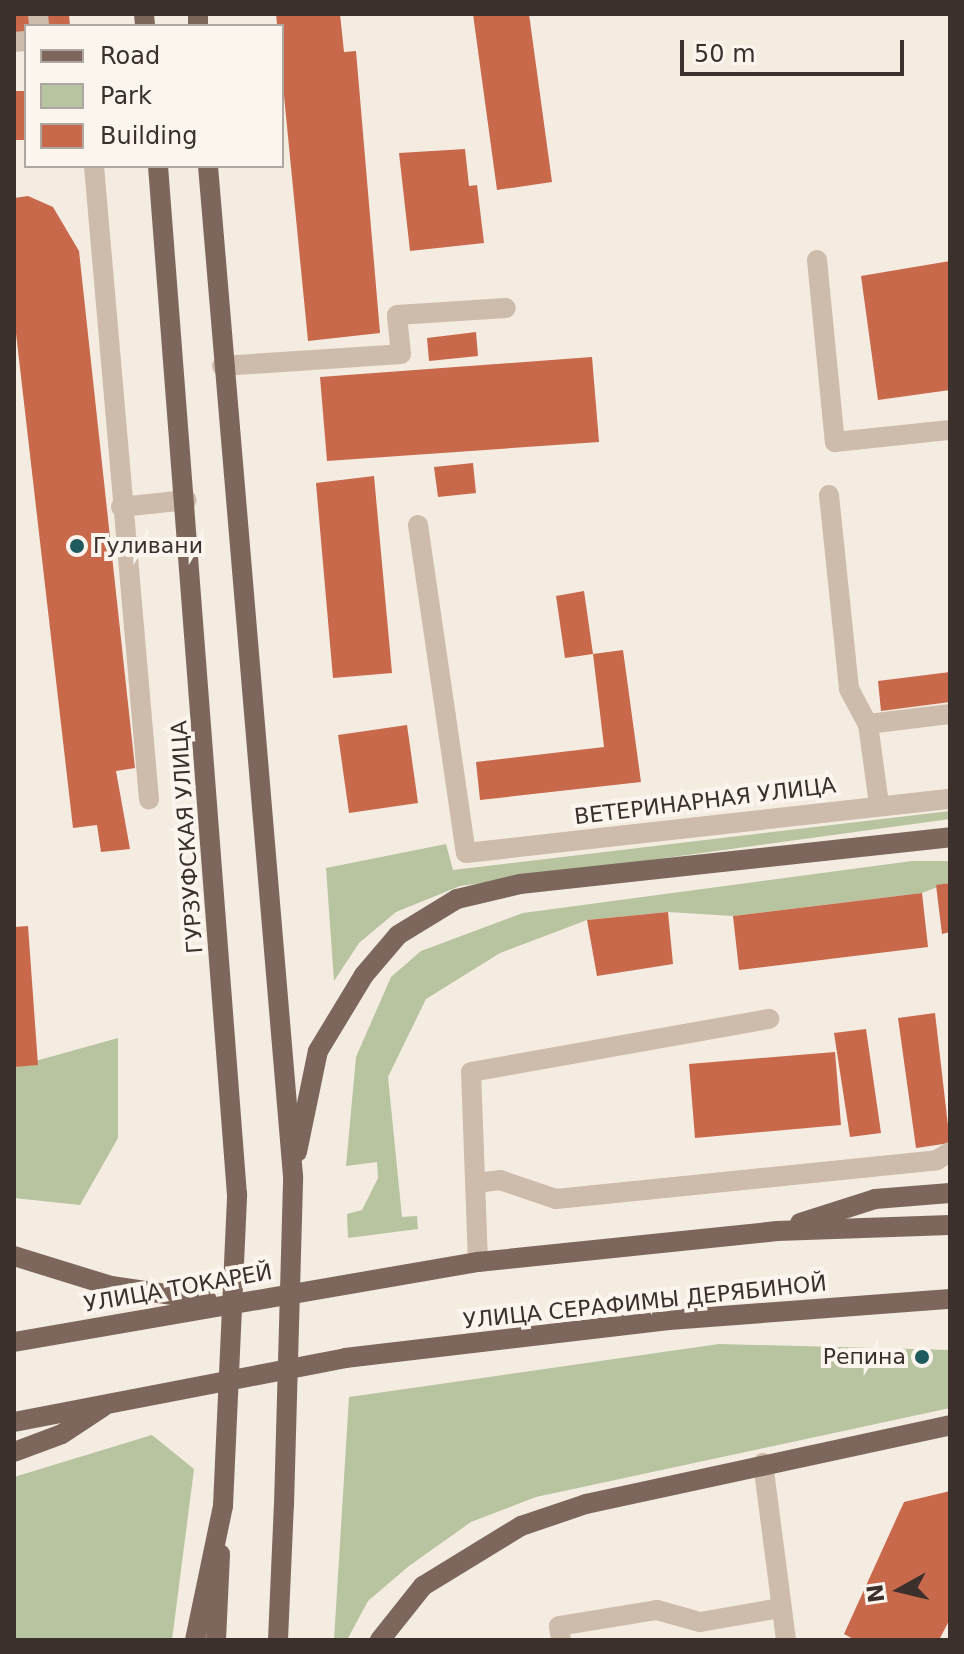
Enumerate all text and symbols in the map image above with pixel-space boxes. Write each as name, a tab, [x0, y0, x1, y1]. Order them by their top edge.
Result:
legend	[24, 24, 284, 168]
scale bar	[684, 24, 908, 74]
text: 50 m	[694, 40, 756, 68]
text: Road	[100, 42, 160, 70]
text: Park	[100, 82, 152, 110]
text: Building	[100, 122, 197, 150]
place label: Гуливани	[93, 533, 203, 559]
marker: Гуливани	[68, 537, 86, 555]
street label: ГУРЗУФСКАЯ УЛИЦА	[166, 720, 208, 954]
street label: ВЕТЕРИНАРНАЯ УЛИЦА	[573, 772, 837, 830]
street label: УЛИЦА ТОКАРЕЙ	[82, 1258, 274, 1318]
street label: УЛИЦА СЕРАФИМЫ ДЕРЯБИНОЙ	[462, 1270, 828, 1334]
place label: Репина	[823, 1344, 906, 1370]
marker: Репина	[913, 1348, 931, 1366]
north arrow	[860, 1550, 940, 1630]
text: N	[862, 1583, 889, 1604]

